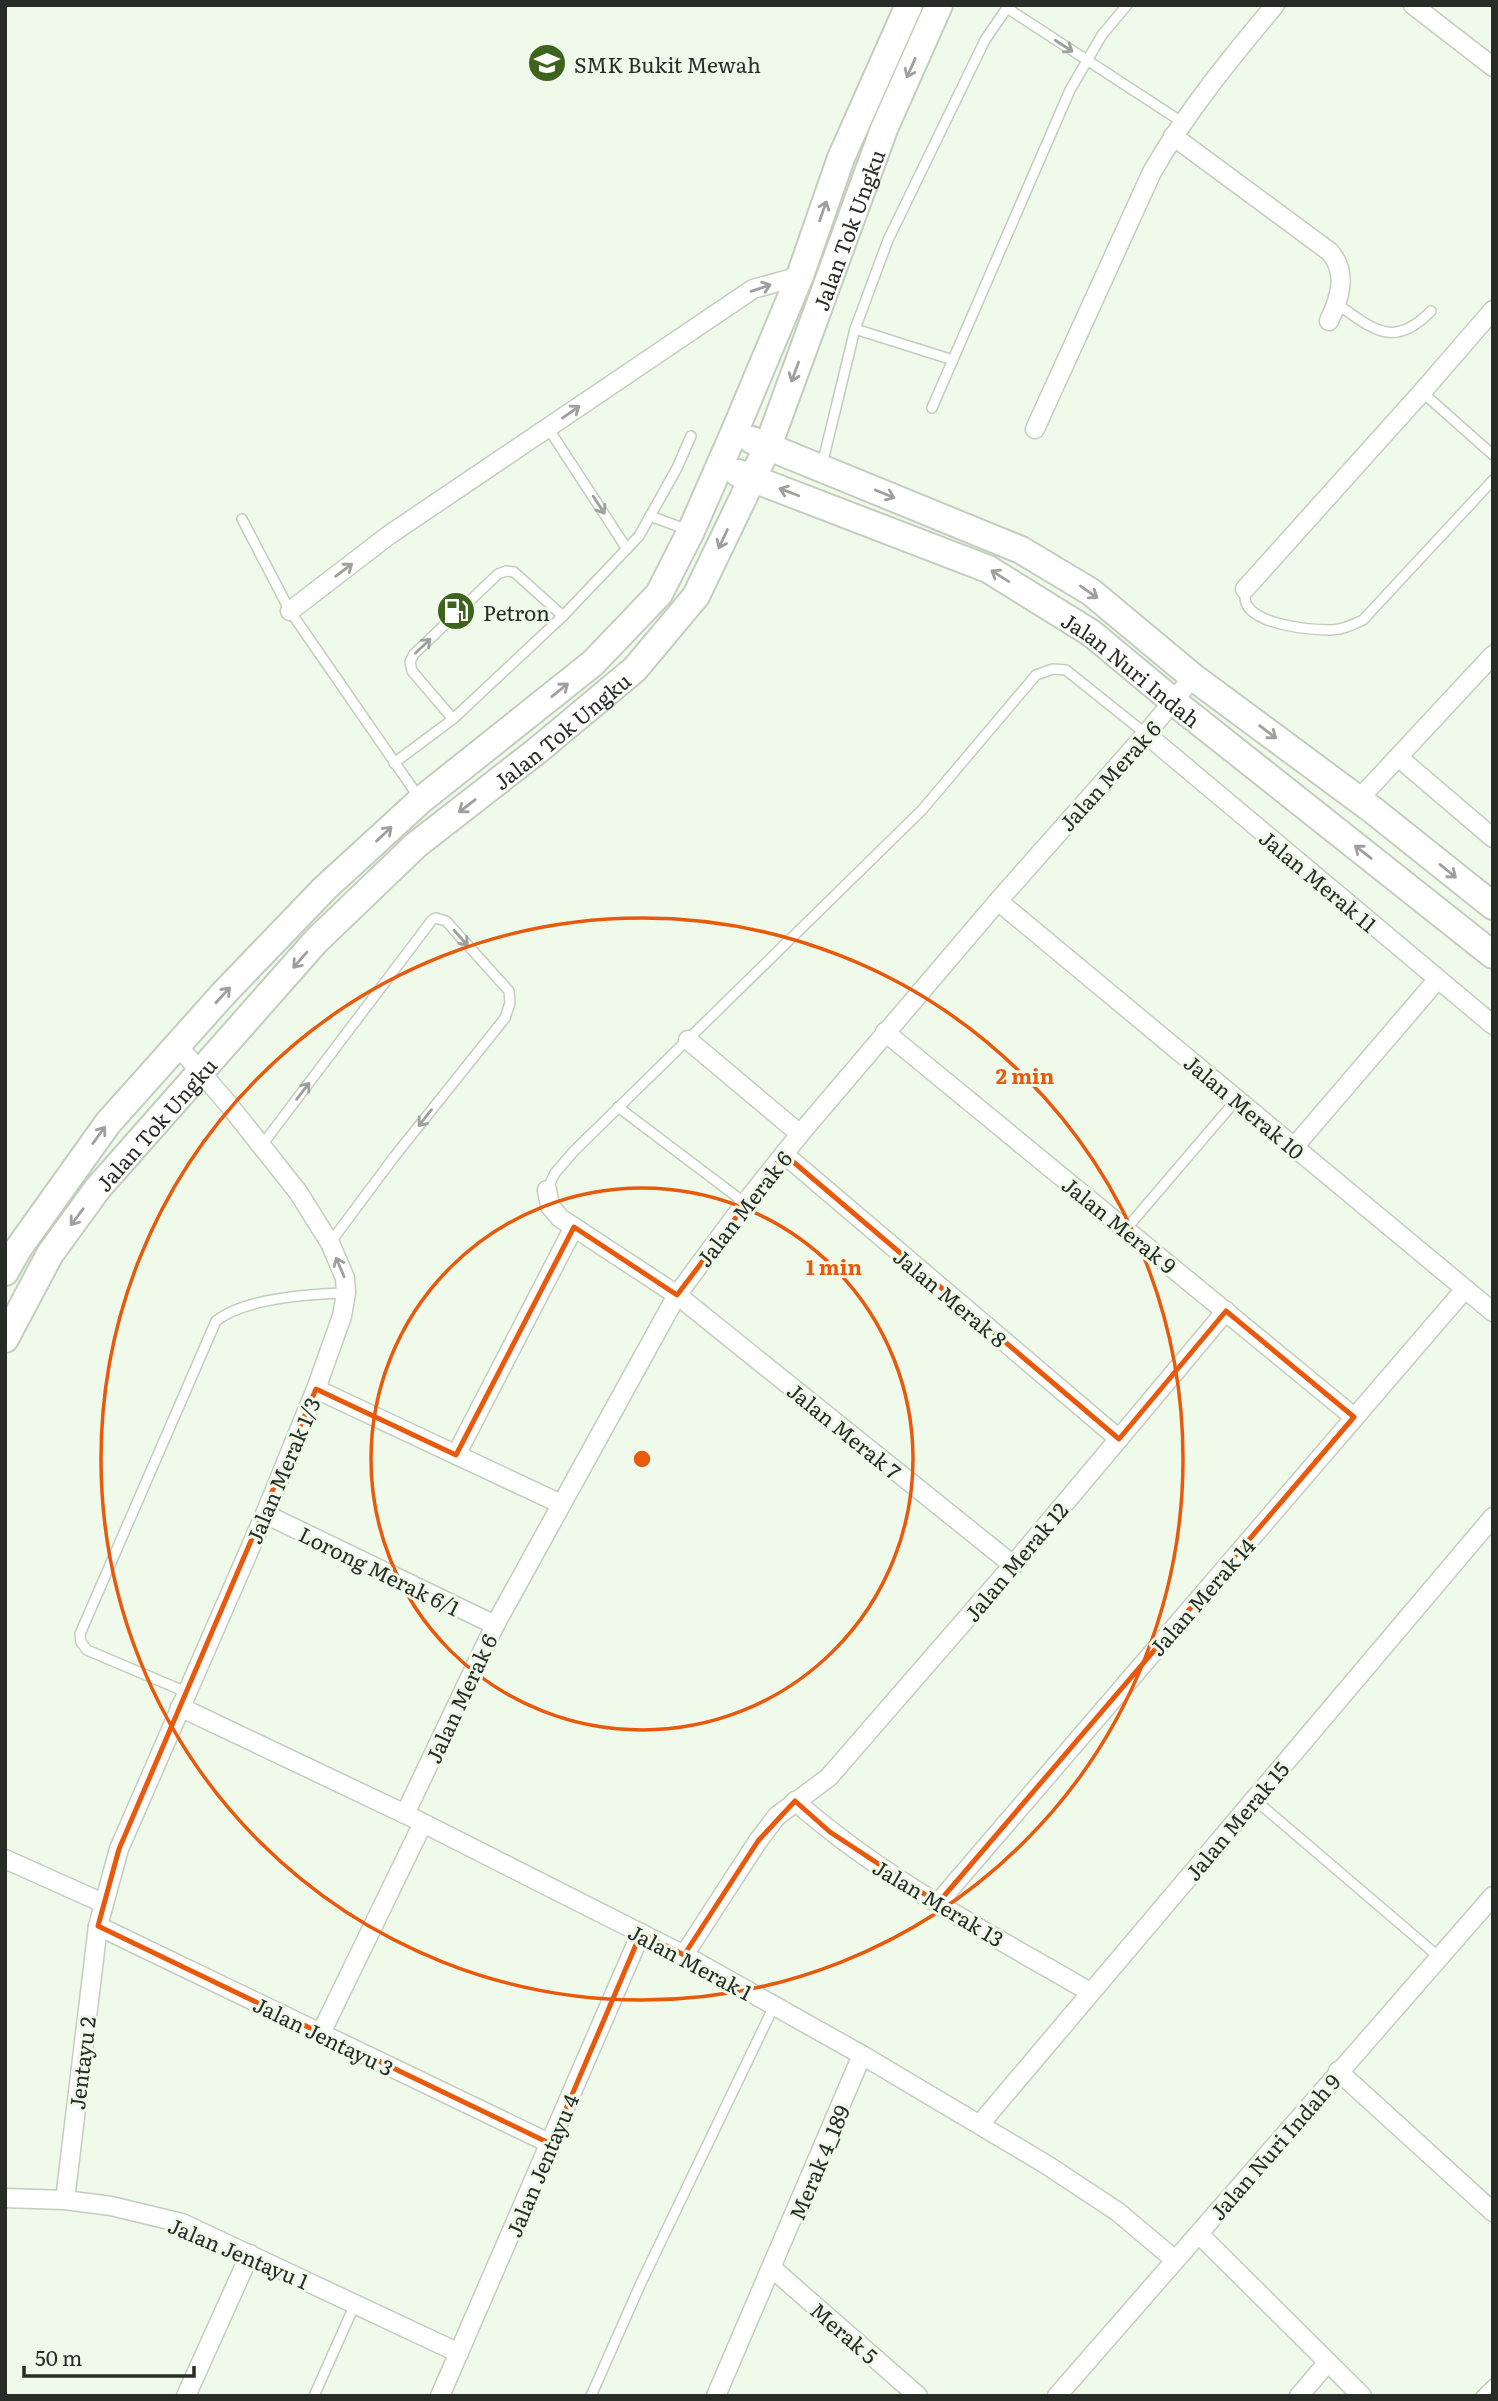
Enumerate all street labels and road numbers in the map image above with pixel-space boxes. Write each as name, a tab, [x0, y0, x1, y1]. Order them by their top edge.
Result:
street label: Jalan Tok Ungku	[804, 145, 891, 314]
street label: Jalan Nuri Indah	[1056, 603, 1208, 733]
street label: Jalan Tok Ungku	[486, 664, 636, 796]
street label: Jalan Merak 6	[1051, 713, 1167, 837]
street label: Jalan Merak 11	[1253, 821, 1385, 939]
street label: Jalan Merak 10	[1178, 1046, 1312, 1166]
street label: Jalan Tok Ungku	[87, 1050, 223, 1197]
street label: Jalan Merak 6	[688, 1144, 798, 1272]
street label: Jalan Merak 9	[1056, 1168, 1184, 1280]
street label: Jalan Merak 8	[888, 1240, 1014, 1354]
street label: Jalan Merak 7	[781, 1374, 909, 1486]
street label: Jalan Merak 1/3	[237, 1392, 327, 1548]
street label: Jalan Merak 12	[956, 1495, 1074, 1627]
street label: Lorong Merak 6/1	[294, 1518, 466, 1623]
street label: Jalan Merak 14	[1141, 1530, 1261, 1662]
street label: Jalan Merak 6	[417, 1628, 503, 1768]
street label: Jalan Merak 15	[1177, 1754, 1295, 1886]
street label: Jalan Merak 13	[868, 1851, 1010, 1953]
street label: Jalan Merak 1	[623, 1915, 759, 2007]
street label: Jalan Jentayu 3	[249, 1988, 399, 2082]
street label: Jentayu 2	[60, 2015, 102, 2111]
street label: Jalan Nuri Indah 9	[1202, 2066, 1346, 2226]
street label: Jalan Jentayu 4	[497, 2088, 585, 2241]
street label: Merak 4_189	[780, 2100, 856, 2224]
street label: Jalan Jentayu 1	[164, 2208, 314, 2296]
street label: Merak 5	[805, 2294, 885, 2370]

